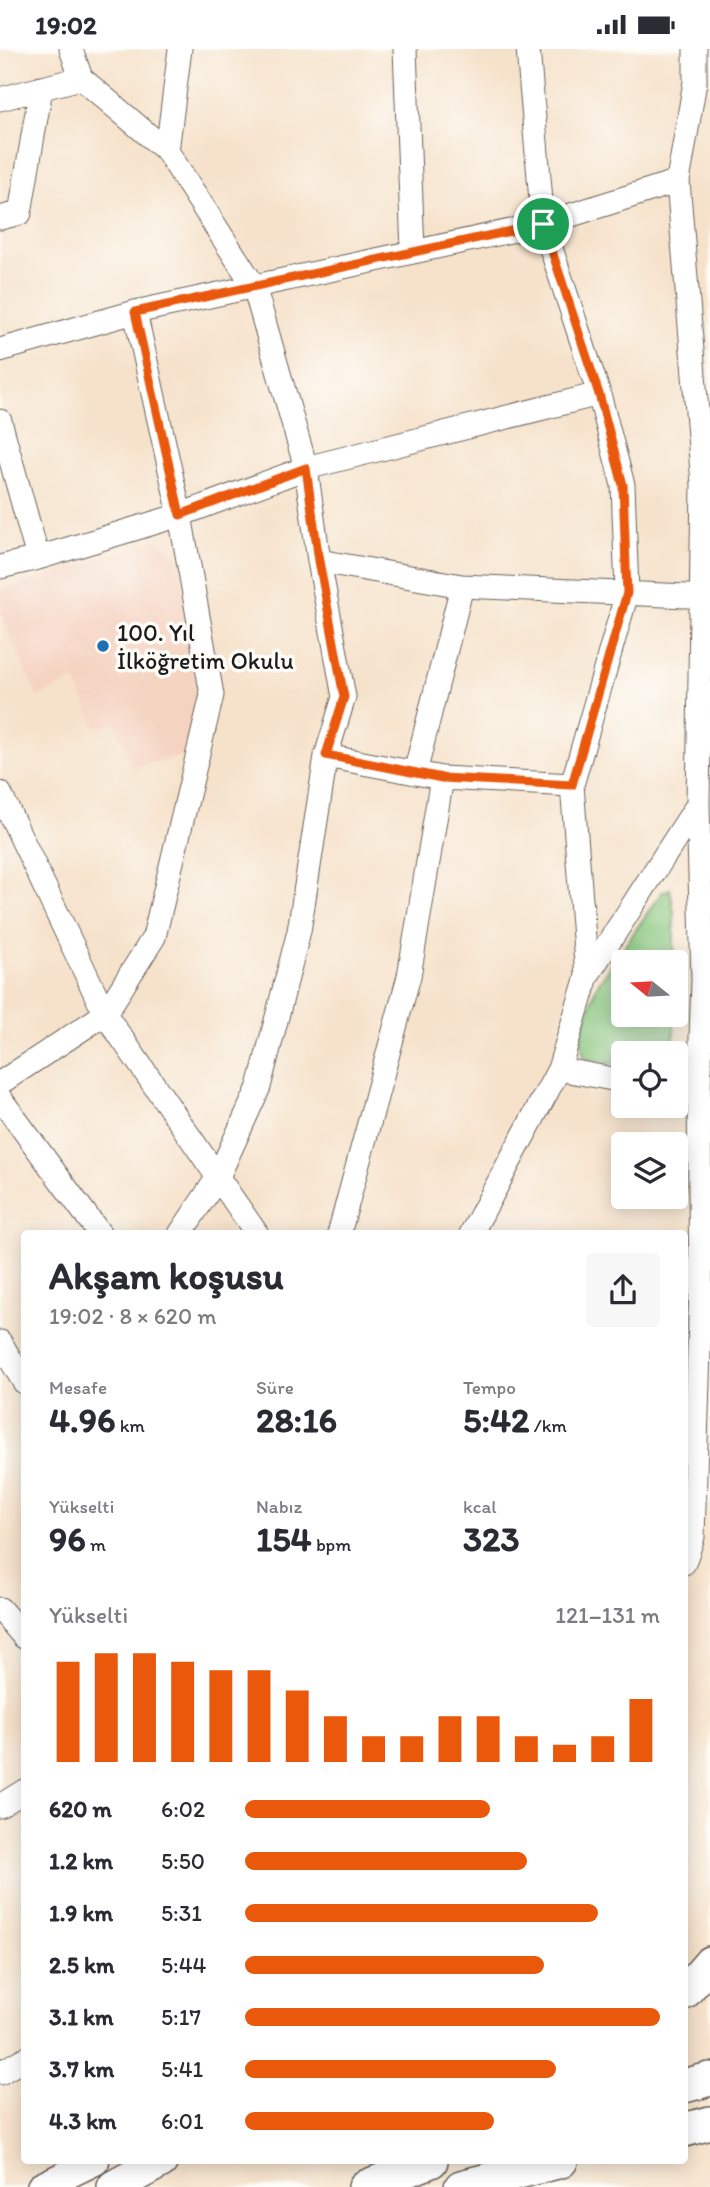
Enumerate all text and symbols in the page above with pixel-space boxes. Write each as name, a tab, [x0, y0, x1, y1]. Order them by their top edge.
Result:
text: 19:02	[35, 9, 97, 41]
pin	[513, 194, 573, 254]
icon: arrive	[524, 205, 562, 243]
place label: 100. Yıl İlköğretim Okulu	[117, 618, 294, 675]
marker: 100. Yıl İlköğretim Okulu	[95, 638, 111, 654]
north arrow	[611, 950, 688, 1027]
map controls	[611, 950, 688, 1209]
button: locate	[611, 1041, 688, 1118]
button: layers	[611, 1132, 688, 1209]
text: Akşam koşusu	[49, 1253, 284, 1299]
button: share	[586, 1253, 660, 1327]
text: 19:02 · 8 × 620 m	[49, 1302, 217, 1330]
text: Mesafe	[49, 1376, 107, 1399]
text: Süre	[256, 1376, 294, 1399]
text: Tempo	[463, 1376, 516, 1399]
text: 4.96	[49, 1399, 115, 1441]
text: 28:16	[256, 1399, 337, 1441]
text: 5:42	[463, 1399, 529, 1441]
text: km	[115, 1414, 145, 1437]
text: /km	[529, 1414, 567, 1437]
text: Yükselti	[49, 1495, 114, 1518]
text: Nabız	[256, 1495, 302, 1518]
text: kcal	[463, 1495, 497, 1518]
text: 96	[49, 1518, 86, 1560]
text: 154	[256, 1518, 312, 1560]
text: 323	[463, 1518, 520, 1560]
text: m	[86, 1533, 106, 1556]
text: bpm	[312, 1533, 351, 1556]
text: Yükselti	[49, 1601, 128, 1629]
text: 121–131 m	[555, 1601, 660, 1629]
text: 620 m	[49, 1795, 112, 1823]
text: 6:02	[161, 1795, 205, 1823]
text: 1.2 km	[49, 1847, 113, 1875]
text: 5:50	[161, 1847, 205, 1875]
text: 1.9 km	[49, 1899, 113, 1927]
text: 5:31	[161, 1899, 202, 1927]
text: 2.5 km	[49, 1951, 114, 1979]
text: 5:44	[161, 1951, 206, 1979]
text: 3.1 km	[49, 2003, 113, 2031]
text: 5:17	[161, 2003, 201, 2031]
text: 3.7 km	[49, 2055, 114, 2083]
text: 5:41	[161, 2055, 203, 2083]
text: 4.3 km	[49, 2107, 117, 2135]
text: 6:01	[161, 2107, 204, 2135]

